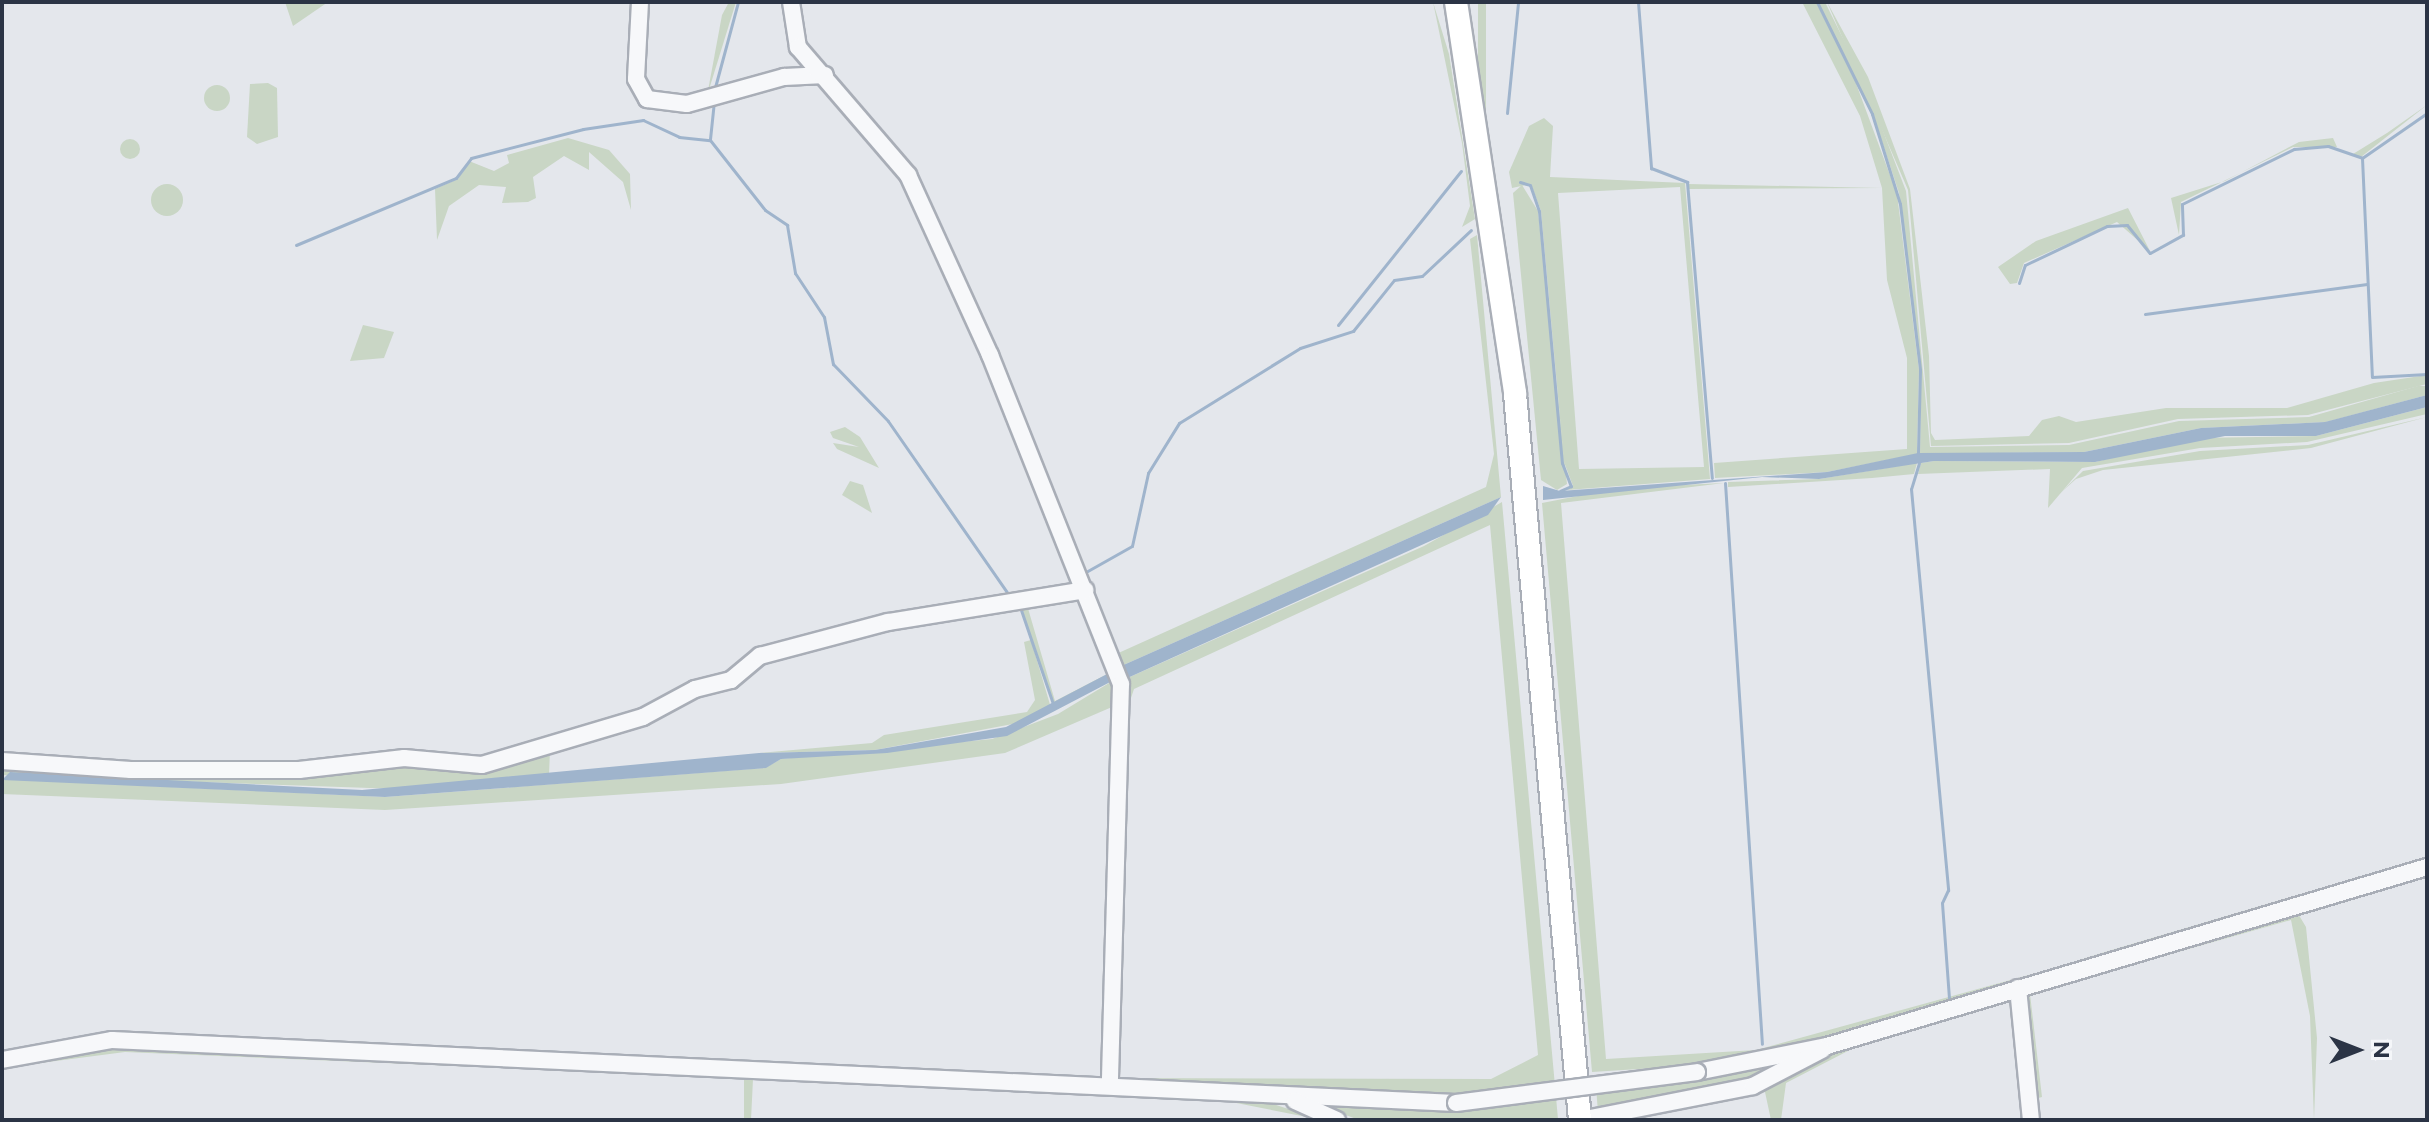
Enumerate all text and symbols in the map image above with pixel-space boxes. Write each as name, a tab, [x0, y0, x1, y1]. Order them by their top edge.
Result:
north arrow	[2317, 1010, 2397, 1090]
text: N	[2368, 1041, 2395, 1059]

